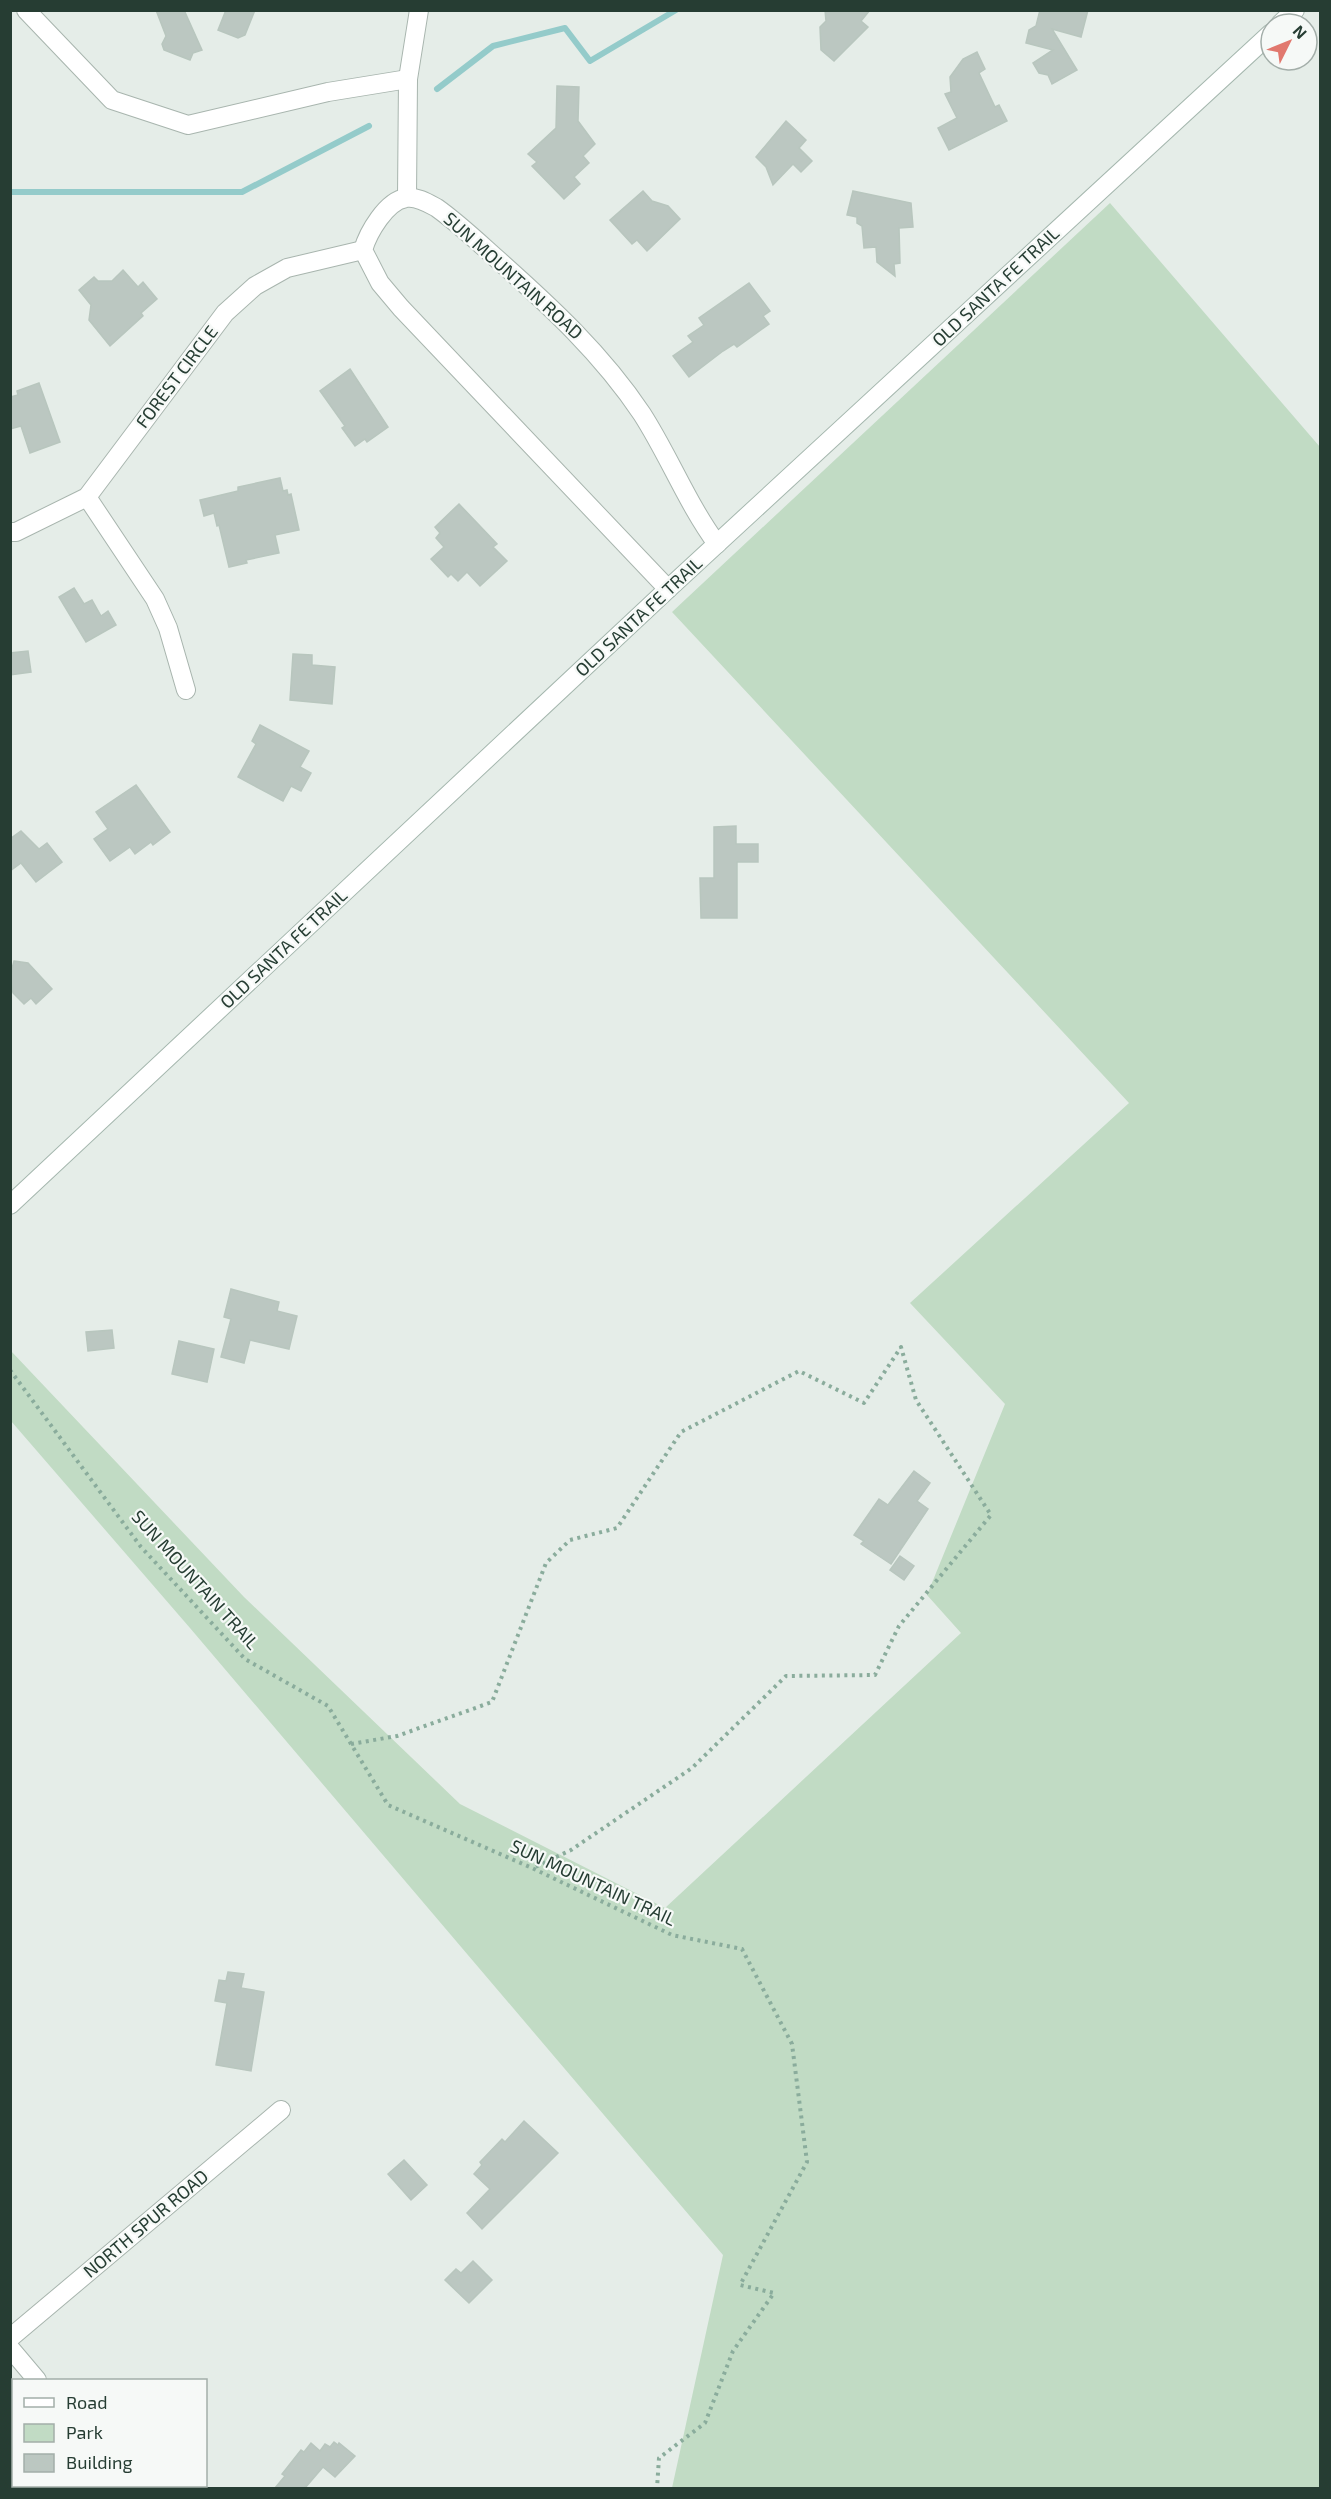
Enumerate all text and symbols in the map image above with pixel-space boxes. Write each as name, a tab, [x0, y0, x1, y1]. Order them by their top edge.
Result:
north arrow	[1259, 12, 1319, 72]
text: N	[1289, 21, 1311, 42]
street label: SUN MOUNTAIN ROAD	[440, 207, 588, 343]
street label: OLD SANTA FE TRAIL	[927, 222, 1063, 351]
street label: FOREST CIRCLE	[131, 321, 222, 432]
street label: OLD SANTA FE TRAIL	[570, 552, 706, 681]
street label: OLD SANTA FE TRAIL	[215, 884, 351, 1013]
street label: SUN MOUNTAIN TRAIL	[127, 1505, 264, 1653]
street label: SUN MOUNTAIN TRAIL	[507, 1834, 679, 1930]
street label: NORTH SPUR ROAD	[78, 2165, 212, 2282]
legend	[12, 2379, 207, 2487]
text: Road	[66, 2391, 107, 2413]
text: Park	[66, 2421, 103, 2443]
text: Building	[66, 2451, 133, 2473]

